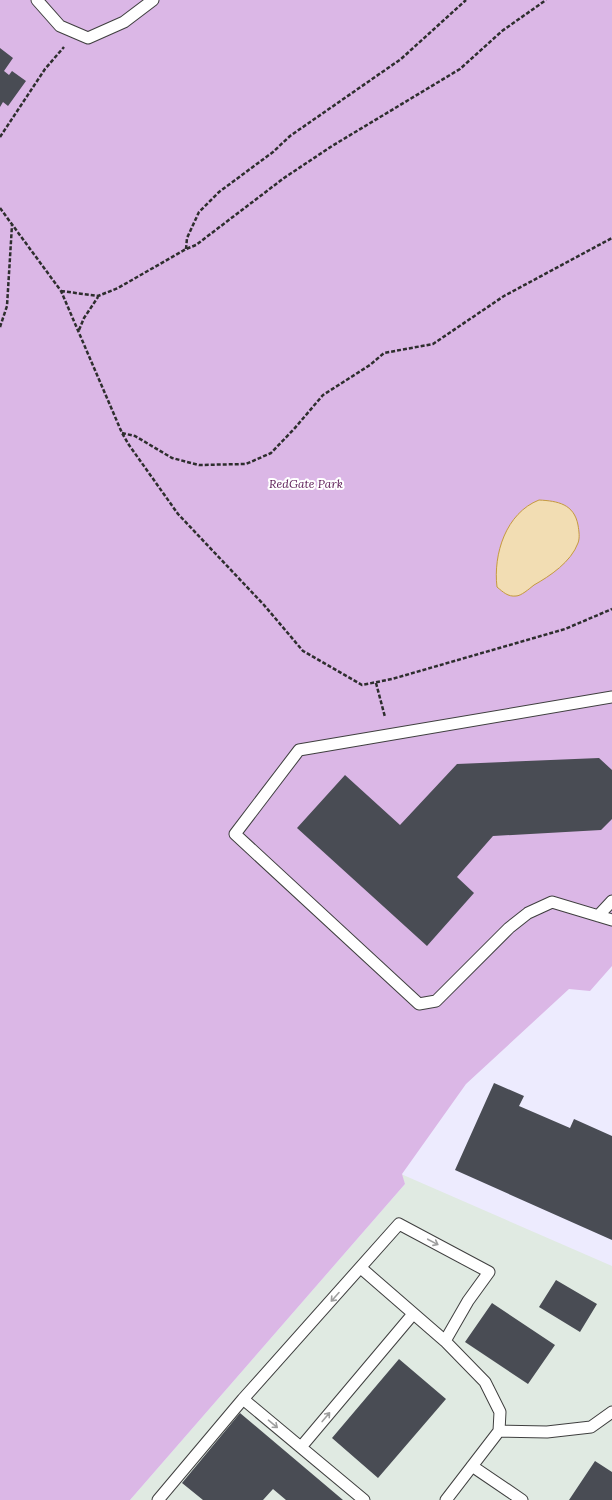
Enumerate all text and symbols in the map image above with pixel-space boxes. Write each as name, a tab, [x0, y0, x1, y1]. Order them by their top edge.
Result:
park label: RedGate Park	[269, 476, 343, 491]
one-way arrow	[427, 1239, 439, 1247]
one-way arrow	[330, 1292, 339, 1303]
one-way arrow	[321, 1412, 330, 1422]
one-way arrow	[268, 1420, 279, 1428]

